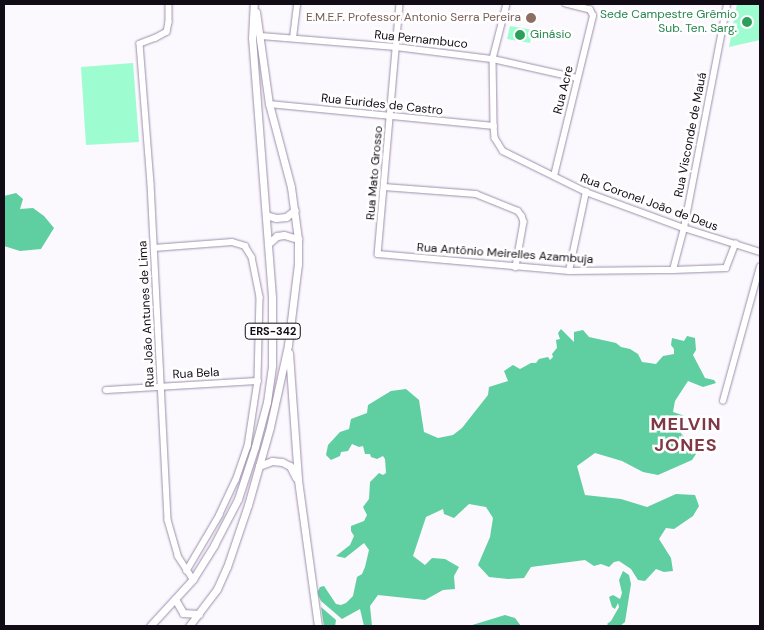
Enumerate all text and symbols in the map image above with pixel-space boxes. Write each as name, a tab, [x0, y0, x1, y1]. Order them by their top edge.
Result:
place label: Sede Campestre Grêmio Sub. Ten. Sarg.	[600, 8, 737, 36]
place label: E.M.E.F. Professor Antonio Serra Pereira	[306, 11, 521, 25]
marker: E.M.E.F. Professor Antonio Serra Pereira	[525, 12, 537, 24]
marker: Sede Campestre Grêmio Sub. Ten. Sarg.	[741, 16, 753, 28]
street label: Rua Pernambuco	[373, 28, 469, 52]
place label: Ginásio	[530, 28, 571, 42]
marker: Ginásio	[514, 29, 526, 41]
street label: Rua Acre	[551, 64, 577, 116]
street label: Rua Visconde de Mauá	[672, 71, 710, 199]
street label: Rua Eurides de Castro	[320, 91, 444, 119]
street label: Rua Mato Grosso	[364, 125, 386, 221]
street label: Rua Coronel João de Deus	[578, 171, 720, 235]
street label: Rua João Antunes de Lima	[136, 240, 158, 388]
street label: Rua Antônio Meirelles Azambuja	[416, 241, 594, 267]
road number: ERS-342	[244, 322, 302, 340]
street label: Rua Bela	[172, 366, 220, 382]
district label: MELVIN JONES	[650, 414, 722, 456]

